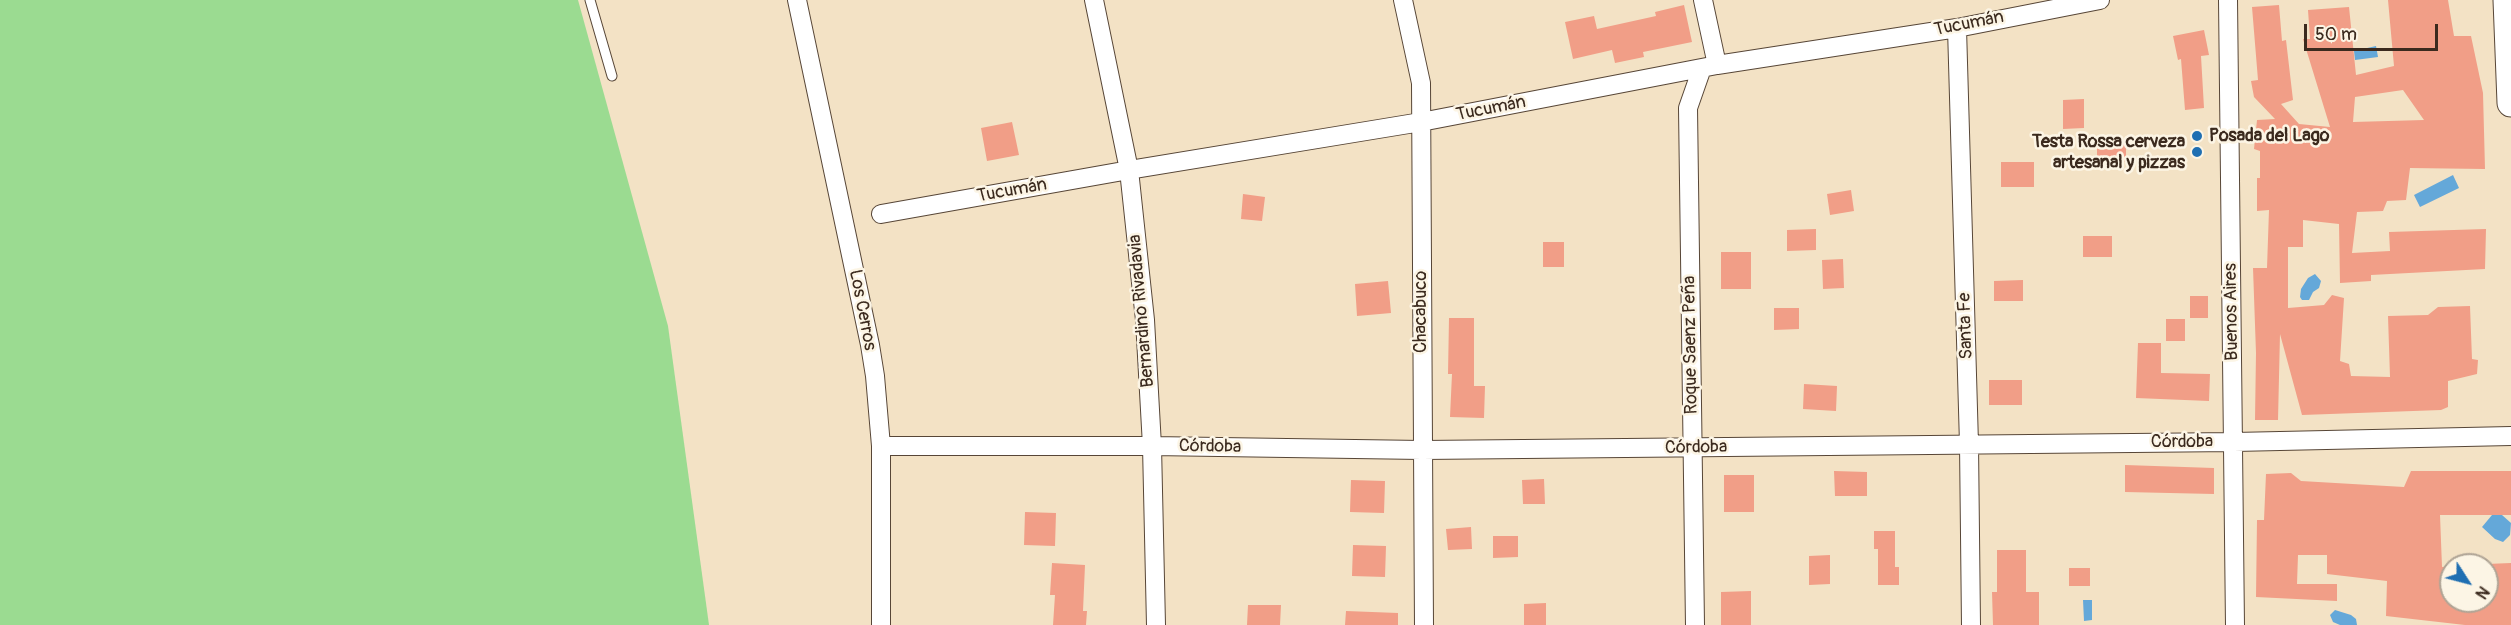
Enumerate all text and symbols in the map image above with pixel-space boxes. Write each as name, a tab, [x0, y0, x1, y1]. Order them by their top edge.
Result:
street label: Tucumán	[1932, 7, 2006, 41]
scale bar	[2307, 12, 2440, 50]
text: 50 m	[2315, 23, 2357, 46]
street label: Tucumán	[1454, 92, 1528, 126]
place label: Posada del Lago	[2209, 125, 2329, 147]
marker: Posada del Lago	[2190, 129, 2204, 143]
place label: Testa Rossa cerveza artesanal y pizzas	[2032, 131, 2185, 174]
marker: Testa Rossa cerveza artesanal y pizzas	[2190, 145, 2204, 159]
street label: Tucumán	[975, 174, 1049, 208]
street label: Bernardino Rivadavia	[1125, 234, 1159, 388]
street label: Buenos Aires	[2220, 263, 2244, 361]
street label: Los Cerros	[844, 268, 880, 352]
street label: Chacabuco	[1410, 271, 1432, 353]
street label: Roque Saenz Peña	[1679, 275, 1703, 415]
street label: Santa Fe	[1954, 292, 1978, 360]
street label: Córdoba	[2151, 431, 2213, 453]
street label: Córdoba	[1179, 436, 1241, 458]
street label: Córdoba	[1665, 437, 1727, 459]
north arrow	[2439, 553, 2499, 613]
text: N	[2471, 582, 2493, 603]

